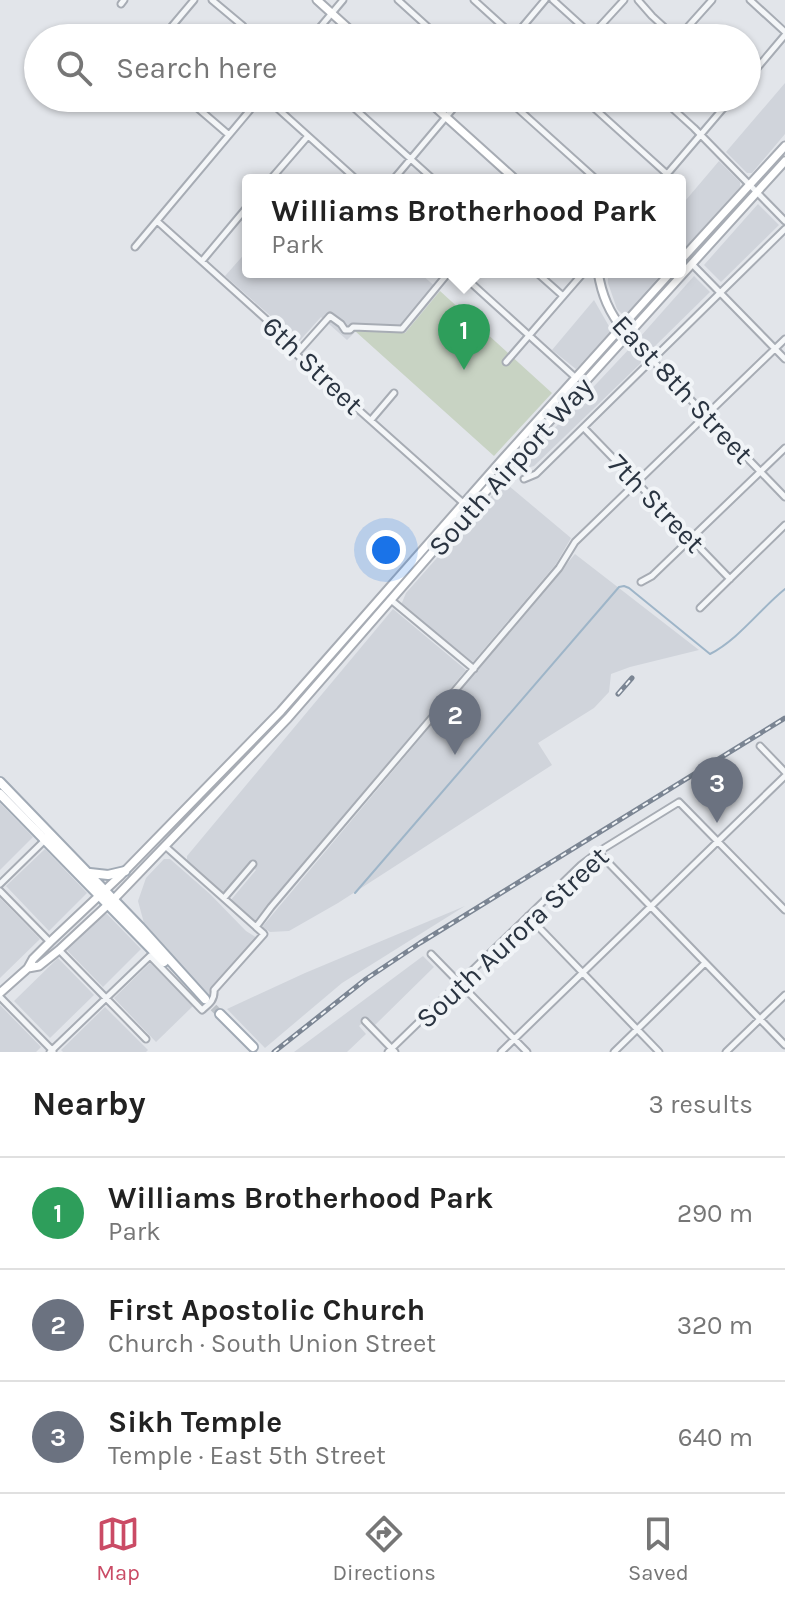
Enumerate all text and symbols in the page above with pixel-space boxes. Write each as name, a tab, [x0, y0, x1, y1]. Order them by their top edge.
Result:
search box	[24, 24, 761, 112]
icon: search	[52, 46, 96, 90]
text: Search here	[116, 50, 277, 86]
popup	[242, 174, 686, 278]
text: Williams Brotherhood Park	[271, 193, 657, 229]
text: Park	[271, 229, 324, 260]
pin: 1	[438, 304, 490, 370]
street label: East 8th Street	[605, 308, 760, 471]
street label: 6th Street	[256, 309, 370, 421]
street label: South Airport Way	[421, 370, 599, 563]
street label: 7th Street	[602, 447, 712, 559]
your location	[366, 530, 406, 570]
pin: 2	[429, 689, 481, 755]
pin: 3	[691, 757, 743, 823]
street label: South Aurora Street	[409, 840, 615, 1035]
text: Nearby	[32, 1084, 146, 1124]
text: 3 results	[649, 1089, 753, 1120]
text: Williams Brotherhood Park	[108, 1180, 493, 1216]
text: 1	[53, 1198, 63, 1229]
text: 290 m	[677, 1198, 753, 1229]
text: Park	[108, 1216, 161, 1247]
text: First Apostolic Church	[108, 1292, 425, 1328]
text: 2	[50, 1310, 66, 1341]
text: 320 m	[677, 1310, 753, 1341]
text: Church · South Union Street	[108, 1328, 436, 1359]
text: Sikh Temple	[108, 1404, 282, 1440]
text: 3	[50, 1422, 66, 1453]
text: 640 m	[678, 1422, 753, 1453]
text: Temple · East 5th Street	[108, 1440, 386, 1471]
tab: Map	[96, 1512, 140, 1586]
tab: Directions	[332, 1512, 436, 1586]
tab: Saved	[628, 1512, 689, 1586]

